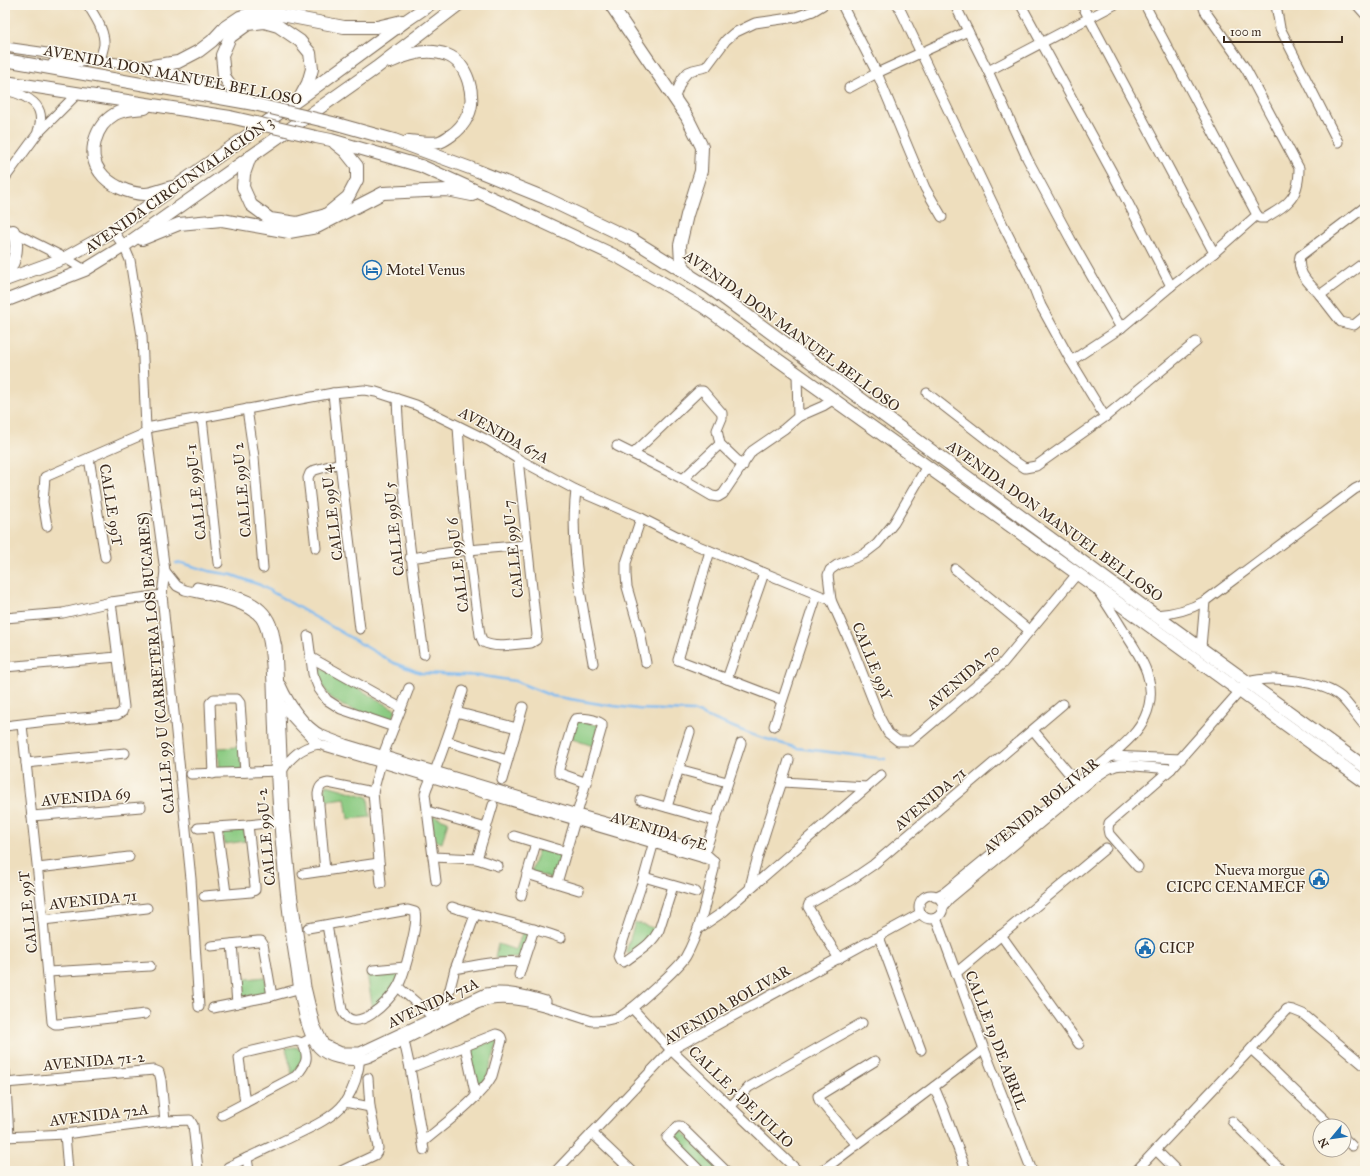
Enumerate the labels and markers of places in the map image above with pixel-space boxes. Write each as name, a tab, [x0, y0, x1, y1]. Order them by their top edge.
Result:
hotel icon: Motel Venus	[361, 259, 383, 281]
place label: Motel Venus	[386, 261, 465, 279]
place label: Nueva morgue CICPC CENAMECF	[1166, 861, 1305, 896]
public building icon: Nueva morgue CICPC CENAMECF	[1308, 868, 1330, 890]
public building icon: CICP	[1134, 937, 1156, 959]
place label: CICP	[1159, 939, 1195, 957]

